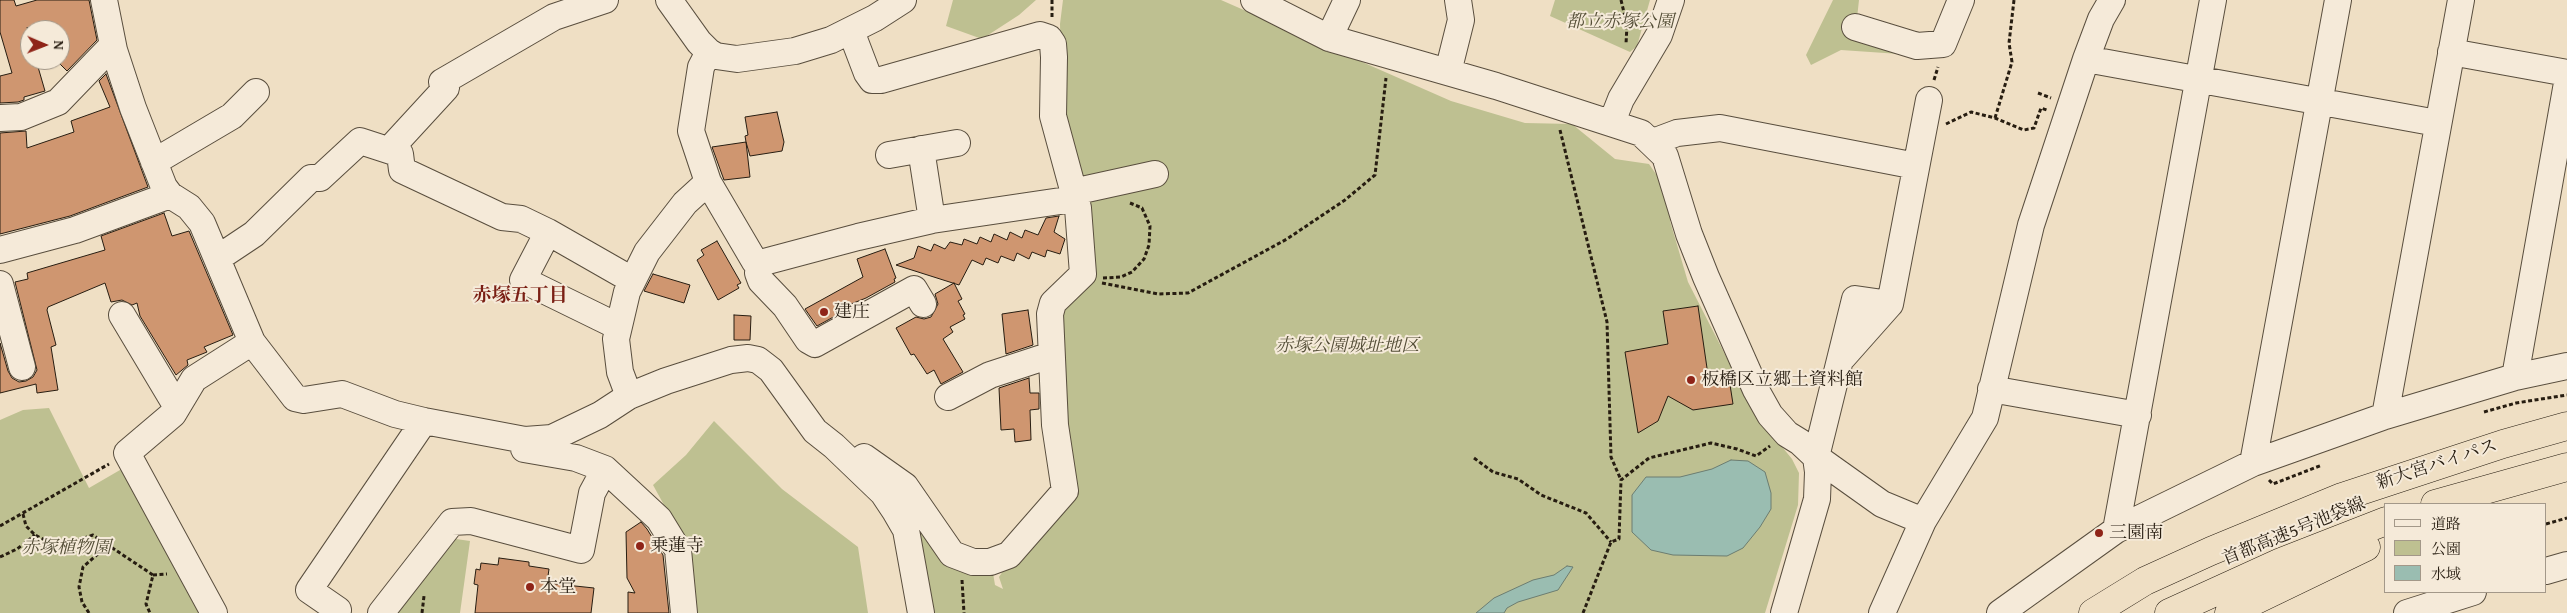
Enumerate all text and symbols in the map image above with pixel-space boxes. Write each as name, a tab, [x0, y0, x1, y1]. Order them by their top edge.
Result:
park label: 都立赤塚公園	[1566, 11, 1674, 33]
north arrow	[20, 20, 70, 70]
text: N	[49, 40, 69, 50]
district label: 赤塚五丁目	[473, 285, 567, 307]
place label: 建庄	[834, 301, 870, 323]
marker: 建庄	[818, 306, 830, 318]
park label: 赤塚公園城址地区	[1275, 335, 1419, 357]
place label: 板橋区立郷土資料館	[1701, 369, 1863, 391]
marker: 板橋区立郷土資料館	[1685, 374, 1697, 386]
street label: 新大宮バイパス	[2374, 435, 2500, 495]
street label: 首都高速5号池袋線	[2219, 493, 2369, 571]
legend	[2384, 503, 2547, 593]
text: 道路	[2431, 513, 2461, 534]
place label: 三園南	[2109, 522, 2163, 544]
marker: 三園南	[2093, 527, 2105, 539]
place label: 乗蓮寺	[650, 535, 704, 557]
park label: 赤塚植物園	[21, 537, 111, 559]
text: 公園	[2431, 538, 2461, 559]
marker: 乗蓮寺	[634, 540, 646, 552]
text: 水域	[2431, 563, 2461, 584]
place label: 本堂	[540, 576, 576, 598]
marker: 本堂	[524, 581, 536, 593]

